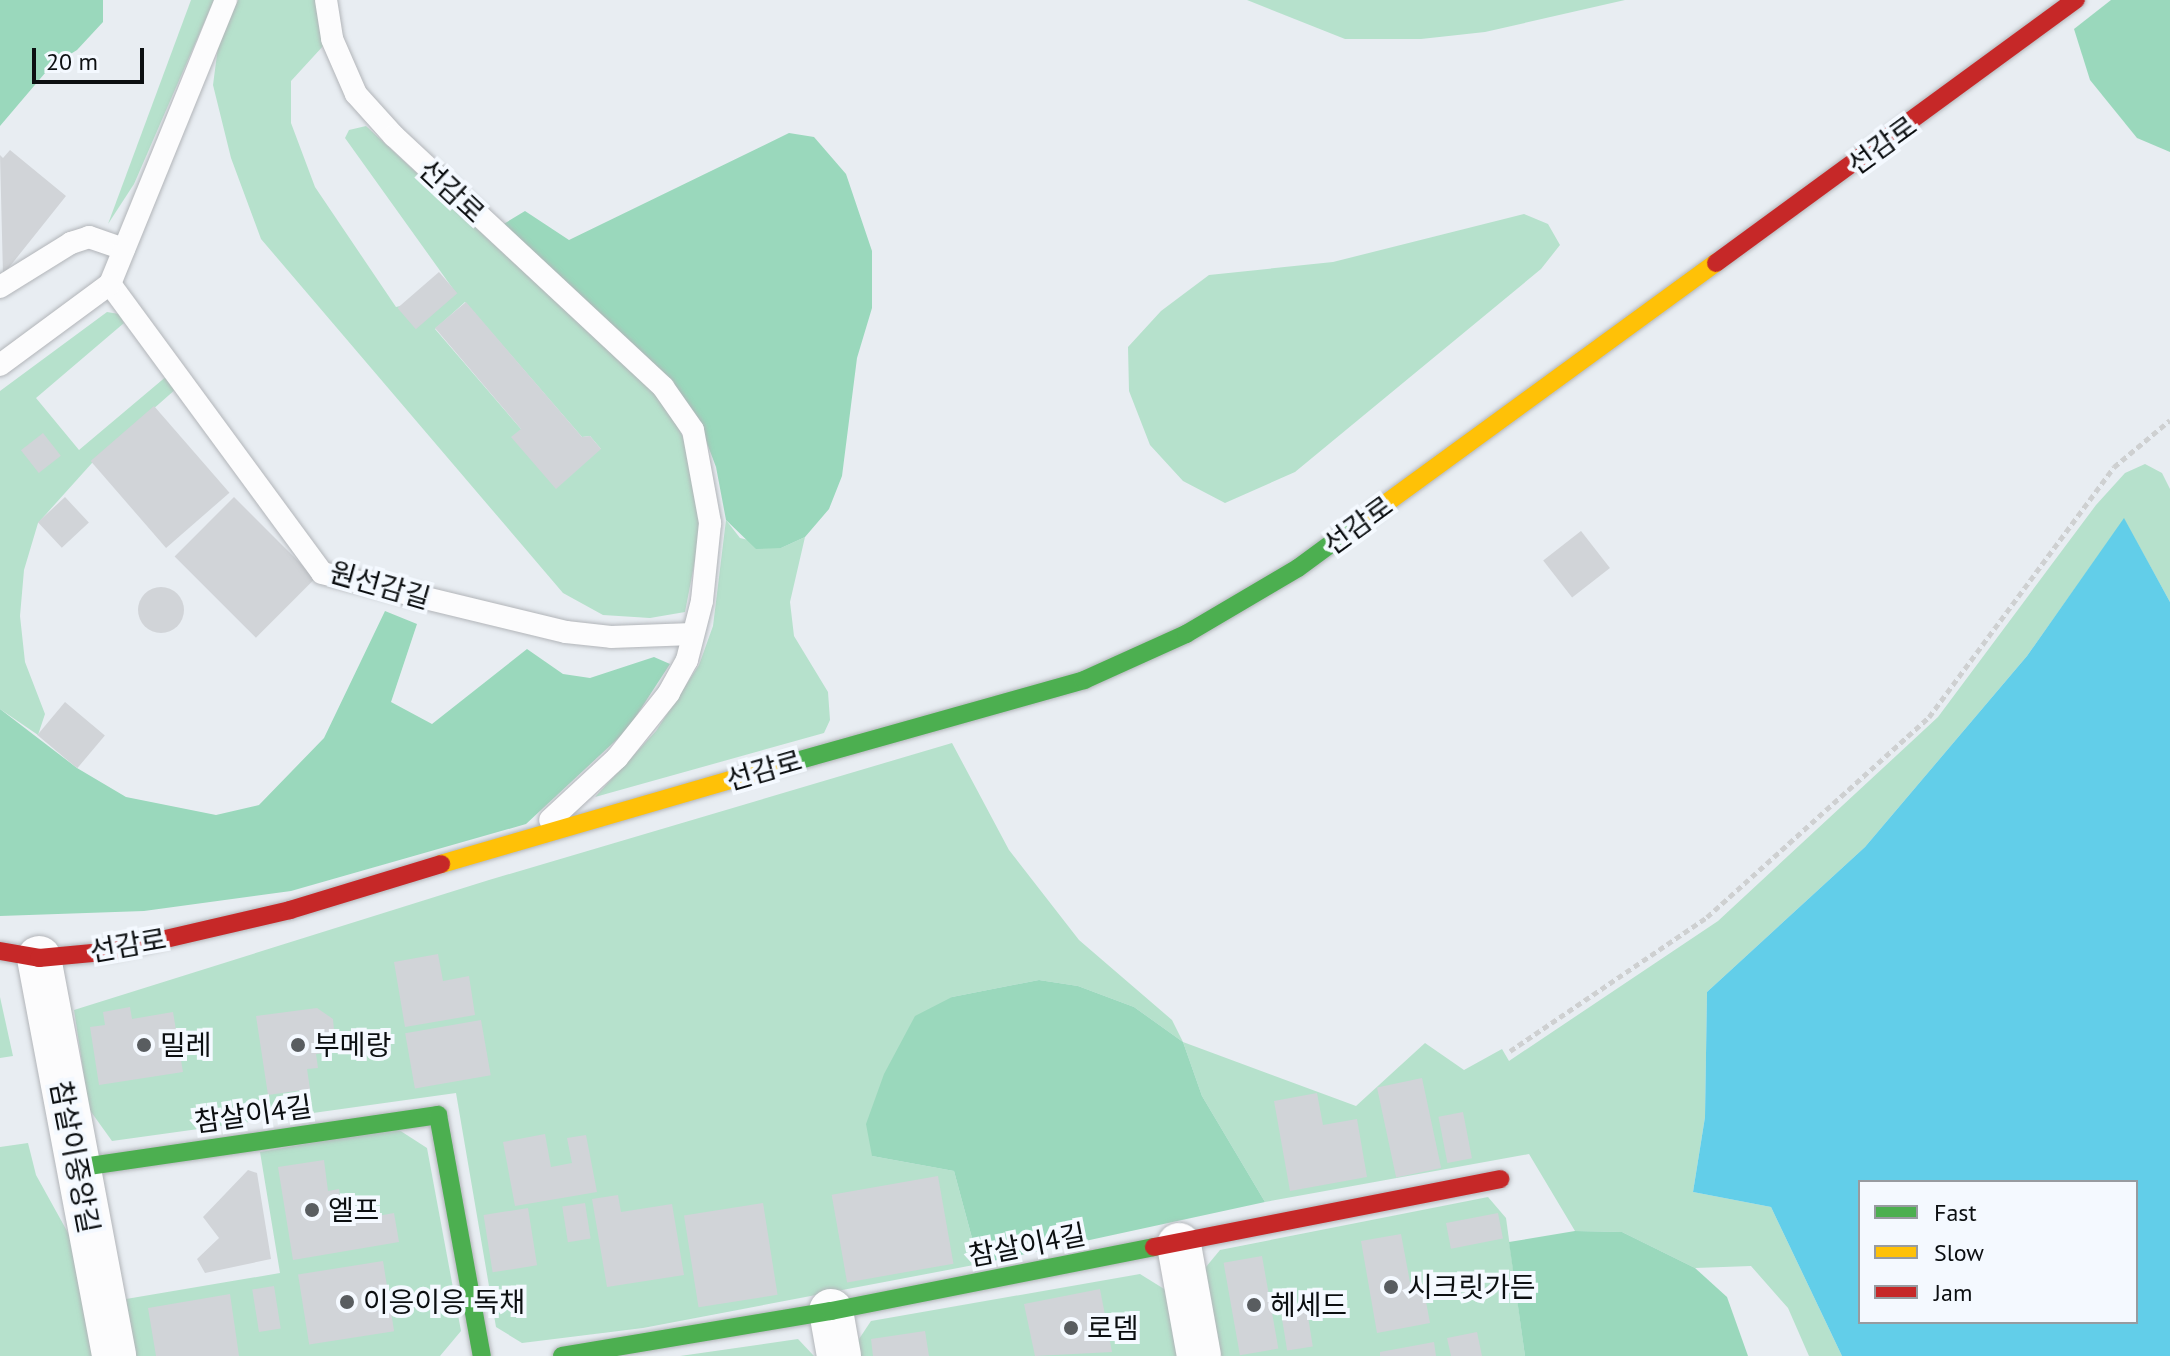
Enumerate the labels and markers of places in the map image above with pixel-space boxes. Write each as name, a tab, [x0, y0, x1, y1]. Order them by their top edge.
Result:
place label: 밀레	[160, 1028, 212, 1062]
place label: 부메랑	[314, 1028, 391, 1062]
marker: 밀레	[135, 1036, 153, 1054]
marker: 부메랑	[289, 1036, 307, 1054]
place label: 엘프	[328, 1193, 380, 1227]
marker: 엘프	[303, 1201, 321, 1219]
place label: 시크릿가든	[1407, 1270, 1536, 1304]
marker: 시크릿가든	[1382, 1278, 1400, 1296]
place label: 이응이응 독채	[363, 1285, 525, 1319]
place label: 헤세드	[1270, 1288, 1347, 1322]
marker: 이응이응 독채	[338, 1293, 356, 1311]
marker: 헤세드	[1245, 1296, 1263, 1314]
place label: 로뎀	[1087, 1311, 1139, 1345]
marker: 로뎀	[1062, 1319, 1080, 1337]

